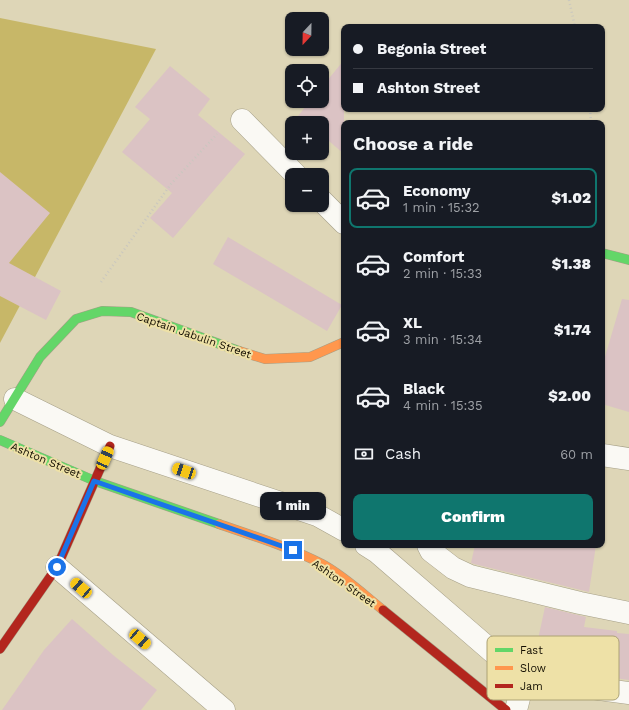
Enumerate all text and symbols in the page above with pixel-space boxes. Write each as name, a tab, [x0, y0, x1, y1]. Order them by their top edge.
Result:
north arrow	[285, 12, 329, 56]
map controls	[285, 12, 329, 212]
text: Begonia Street	[377, 40, 486, 58]
button: locate	[285, 64, 329, 108]
text: Ashton Street	[377, 79, 480, 97]
button: +	[285, 116, 329, 160]
text: Choose a ride	[353, 133, 473, 154]
button: −	[285, 168, 329, 212]
icon: car	[355, 180, 391, 216]
text: Economy	[403, 182, 470, 200]
text: $1.02	[551, 189, 591, 207]
text: 1 min · 15:32	[403, 200, 480, 215]
icon: car	[355, 246, 391, 282]
text: Comfort	[403, 248, 464, 266]
text: $1.38	[552, 255, 591, 273]
text: 2 min · 15:33	[403, 266, 482, 281]
street label: Captain Jabulin Street	[135, 310, 253, 361]
icon: car	[355, 312, 391, 348]
text: XL	[403, 314, 422, 332]
text: $1.74	[554, 321, 591, 339]
text: 3 min · 15:34	[403, 332, 482, 347]
icon: car	[355, 378, 391, 414]
text: Black	[403, 380, 445, 398]
text: $2.00	[548, 387, 591, 405]
text: 4 min · 15:35	[403, 398, 482, 413]
street label: Ashton Street	[9, 440, 83, 481]
icon: cash	[353, 443, 375, 465]
car	[95, 445, 115, 471]
text: Cash	[385, 445, 421, 463]
text: 60 m	[560, 447, 593, 462]
car	[171, 461, 197, 481]
callout: 1 min	[260, 492, 326, 520]
button: Confirm	[353, 494, 593, 540]
text: 1 min	[276, 498, 310, 513]
route end	[284, 541, 302, 559]
street label: Ashton Street	[309, 557, 378, 610]
route start	[48, 558, 66, 576]
car	[68, 576, 94, 600]
car	[127, 627, 153, 651]
legend	[487, 636, 619, 700]
text: Fast	[520, 644, 543, 657]
text: Slow	[520, 662, 546, 675]
text: Jam	[520, 680, 543, 693]

